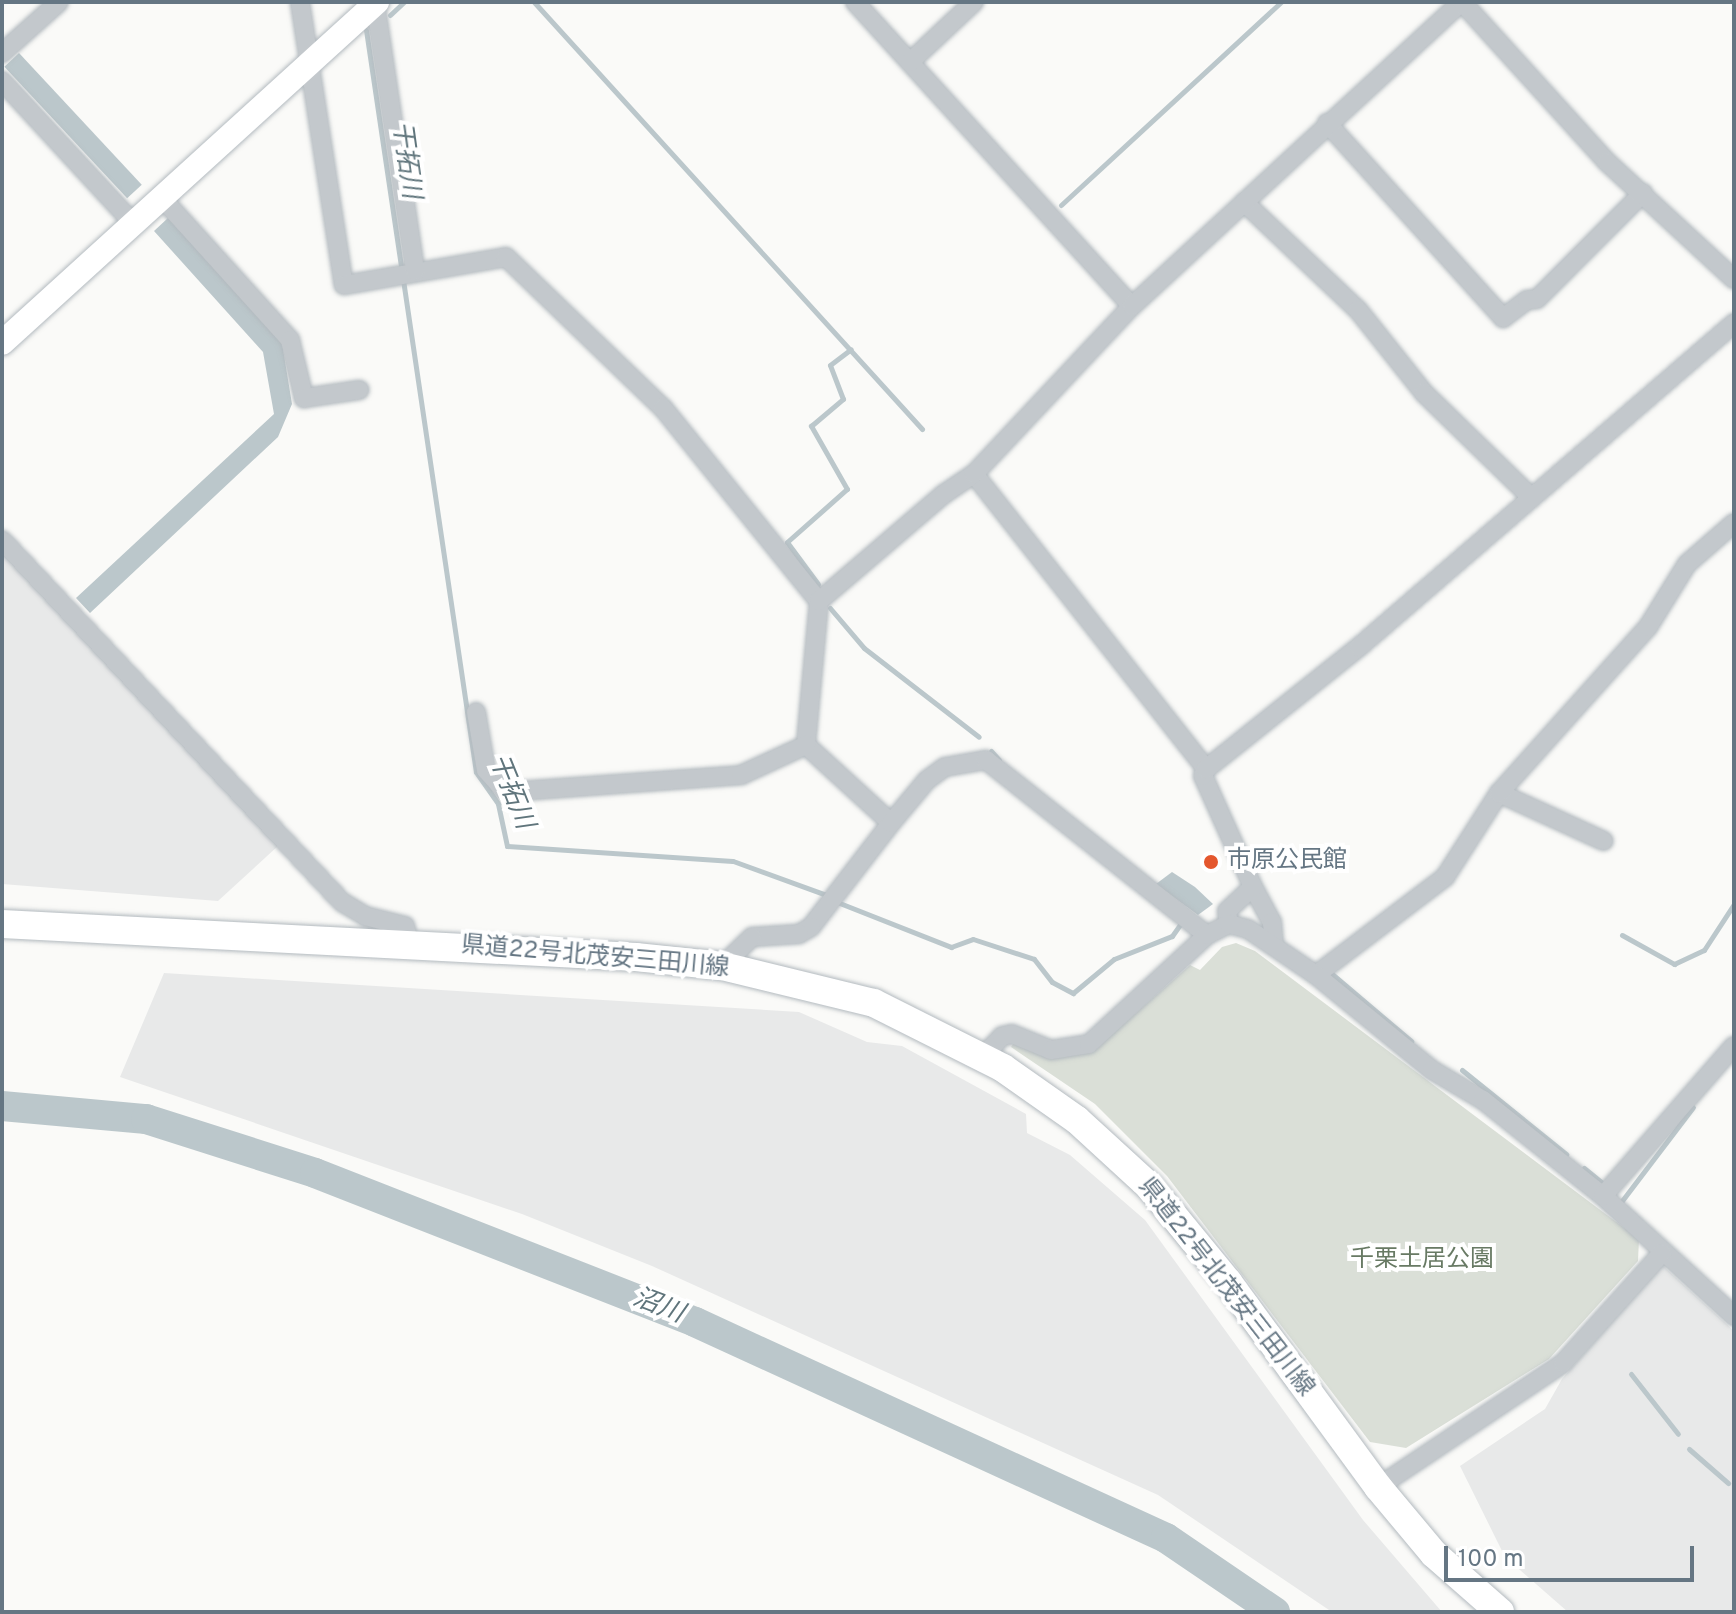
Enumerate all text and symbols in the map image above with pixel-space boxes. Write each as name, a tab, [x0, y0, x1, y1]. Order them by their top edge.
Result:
water label: 干拓川	[384, 119, 426, 201]
water label: 干拓川	[481, 750, 539, 834]
place label: 市原公民館	[1227, 848, 1347, 876]
marker: 市原公民館	[1202, 853, 1220, 871]
street label: 県道22号北茂安三田川線	[460, 932, 730, 984]
street label: 県道22号北茂安三田川線	[1131, 1173, 1319, 1403]
park label: 千栗土居公園	[1350, 1247, 1494, 1275]
water label: 沼川	[628, 1283, 688, 1331]
scale bar	[1448, 1530, 1698, 1580]
text: 100 m	[1458, 1545, 1524, 1575]

